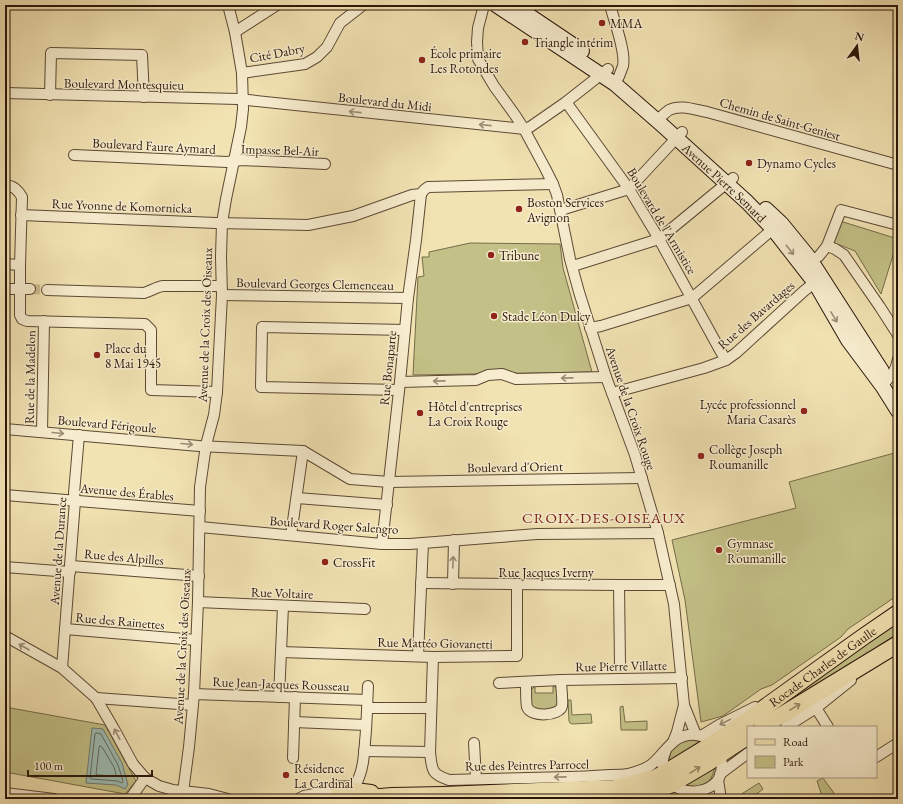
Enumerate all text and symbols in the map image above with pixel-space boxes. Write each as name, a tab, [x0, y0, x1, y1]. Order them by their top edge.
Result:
place label: MMA	[610, 15, 643, 32]
marker: MMA	[597, 18, 607, 28]
north arrow	[837, 26, 877, 66]
text: N	[853, 28, 866, 44]
place label: Triangle intérim	[533, 34, 613, 51]
marker: Triangle intérim	[520, 37, 530, 47]
street label: Cité Dabry	[248, 39, 306, 67]
place label: École primaire Les Rotondes	[430, 45, 501, 77]
marker: École primaire Les Rotondes	[417, 55, 427, 65]
street label: Boulevard Montesquieu	[64, 74, 184, 94]
street label: Boulevard du Midi	[337, 89, 433, 115]
street label: Chemin de Saint-Geniest	[718, 94, 842, 144]
one-way arrow	[349, 108, 362, 116]
one-way arrow	[479, 121, 492, 129]
street label: Boulevard Faure Aymard	[92, 134, 217, 158]
street label: Avenue Pierre Semard	[678, 138, 771, 226]
street label: Impasse Bel-Air	[241, 140, 320, 160]
place label: Dynamo Cycles	[757, 155, 836, 172]
marker: Dynamo Cycles	[744, 158, 754, 168]
street label: Boulevard de l'Armistice	[623, 165, 701, 277]
place label: Boston Services Avignon	[526, 194, 604, 226]
street label: Rue Yvonne de Komornicka	[51, 195, 193, 217]
marker: Boston Services Avignon	[514, 204, 524, 214]
one-way arrow	[785, 245, 794, 256]
street label: Avenue de la Croix des Oiseaux	[194, 247, 216, 404]
place label: Tribune	[499, 247, 539, 264]
marker: Tribune	[486, 250, 496, 260]
street label: Boulevard Georges Clemenceau	[236, 274, 394, 294]
street label: Rue des Bavardages	[714, 277, 798, 353]
place label: Stade Léon Dulcy	[502, 308, 591, 325]
marker: Stade Léon Dulcy	[489, 311, 499, 321]
one-way arrow	[830, 311, 838, 322]
street label: Rue de la Madelon	[21, 330, 39, 424]
street label: Rue Bonaparte	[376, 330, 400, 406]
place label: Place du 8 Mai 1945	[105, 340, 161, 372]
street label: Avenue de la Croix Rouge	[602, 343, 660, 472]
marker: Place du 8 Mai 1945	[92, 350, 102, 360]
one-way arrow	[561, 374, 574, 382]
one-way arrow	[433, 377, 446, 385]
place label: Lycée professionnel Maria Casarès	[700, 396, 796, 428]
place label: Hôtel d'entreprises La Croix Rouge	[428, 398, 522, 430]
marker: Lycée professionnel Maria Casarès	[799, 406, 809, 416]
marker: Hôtel d'entreprises La Croix Rouge	[415, 408, 425, 418]
street label: Boulevard Férigoule	[57, 411, 157, 437]
one-way arrow	[51, 430, 64, 437]
one-way arrow	[180, 441, 193, 448]
place label: Collège Joseph Roumanille	[709, 441, 783, 473]
marker: Collège Joseph Roumanille	[696, 451, 706, 461]
street label: Boulevard d'Orient	[467, 458, 563, 476]
street label: Avenue des Érables	[78, 479, 175, 505]
street label: Avenue de la Durance	[46, 496, 70, 607]
district label: CROIX-DES-OISEAUX	[522, 508, 686, 527]
street label: Boulevard Roger Salengro	[269, 512, 399, 538]
place label: Gymnase Roumanille	[727, 535, 786, 567]
street label: Rue des Alpilles	[84, 545, 164, 569]
marker: Gymnase Roumanille	[714, 545, 724, 555]
place label: CrossFit	[333, 554, 375, 571]
one-way arrow	[450, 556, 457, 569]
marker: CrossFit	[320, 557, 330, 567]
street label: Rue Jacques Iverny	[498, 564, 594, 581]
street label: Avenue de la Croix des Oiseaux	[169, 569, 195, 726]
street label: Rue Voltaire	[250, 583, 314, 603]
street label: Rue des Rainettes	[75, 609, 165, 633]
street label: Rocade Charles de Gaulle	[765, 622, 879, 710]
street label: Rue Mattéo Giovanetti	[377, 633, 493, 653]
one-way arrow	[18, 642, 30, 650]
street label: Rue Pierre Villatte	[575, 657, 667, 675]
street label: Rue Jean-Jacques Rousseau	[212, 673, 350, 695]
one-way arrow	[789, 703, 800, 711]
one-way arrow	[719, 719, 731, 726]
legend	[747, 726, 877, 778]
one-way arrow	[112, 728, 120, 740]
text: Road	[783, 734, 809, 750]
scale bar	[28, 752, 152, 778]
text: Park	[783, 754, 804, 770]
street label: Rue des Peintres Parrocel	[465, 755, 589, 775]
text: 100 m	[34, 758, 64, 774]
place label: Résidence La Cardinal	[294, 760, 353, 792]
one-way arrow	[689, 766, 700, 774]
marker: Résidence La Cardinal	[281, 770, 291, 780]
one-way arrow	[554, 773, 567, 781]

